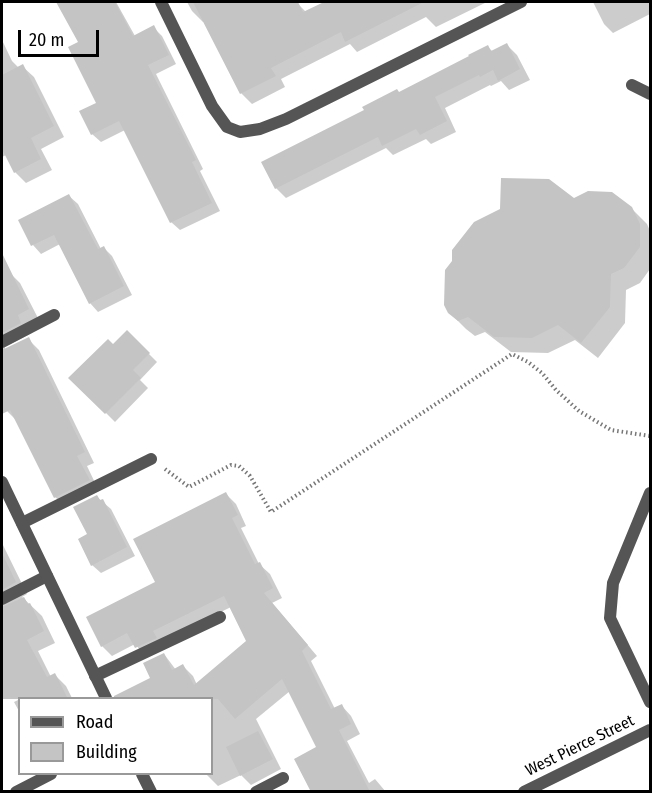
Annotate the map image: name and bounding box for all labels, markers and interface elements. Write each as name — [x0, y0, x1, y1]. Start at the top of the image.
scale bar — [21, 18, 102, 56]
text: 20 m — [29, 29, 64, 51]
legend — [18, 697, 213, 775]
text: Road — [76, 711, 113, 733]
street label: West Pierce Street — [523, 711, 637, 781]
text: Building — [76, 741, 137, 763]

